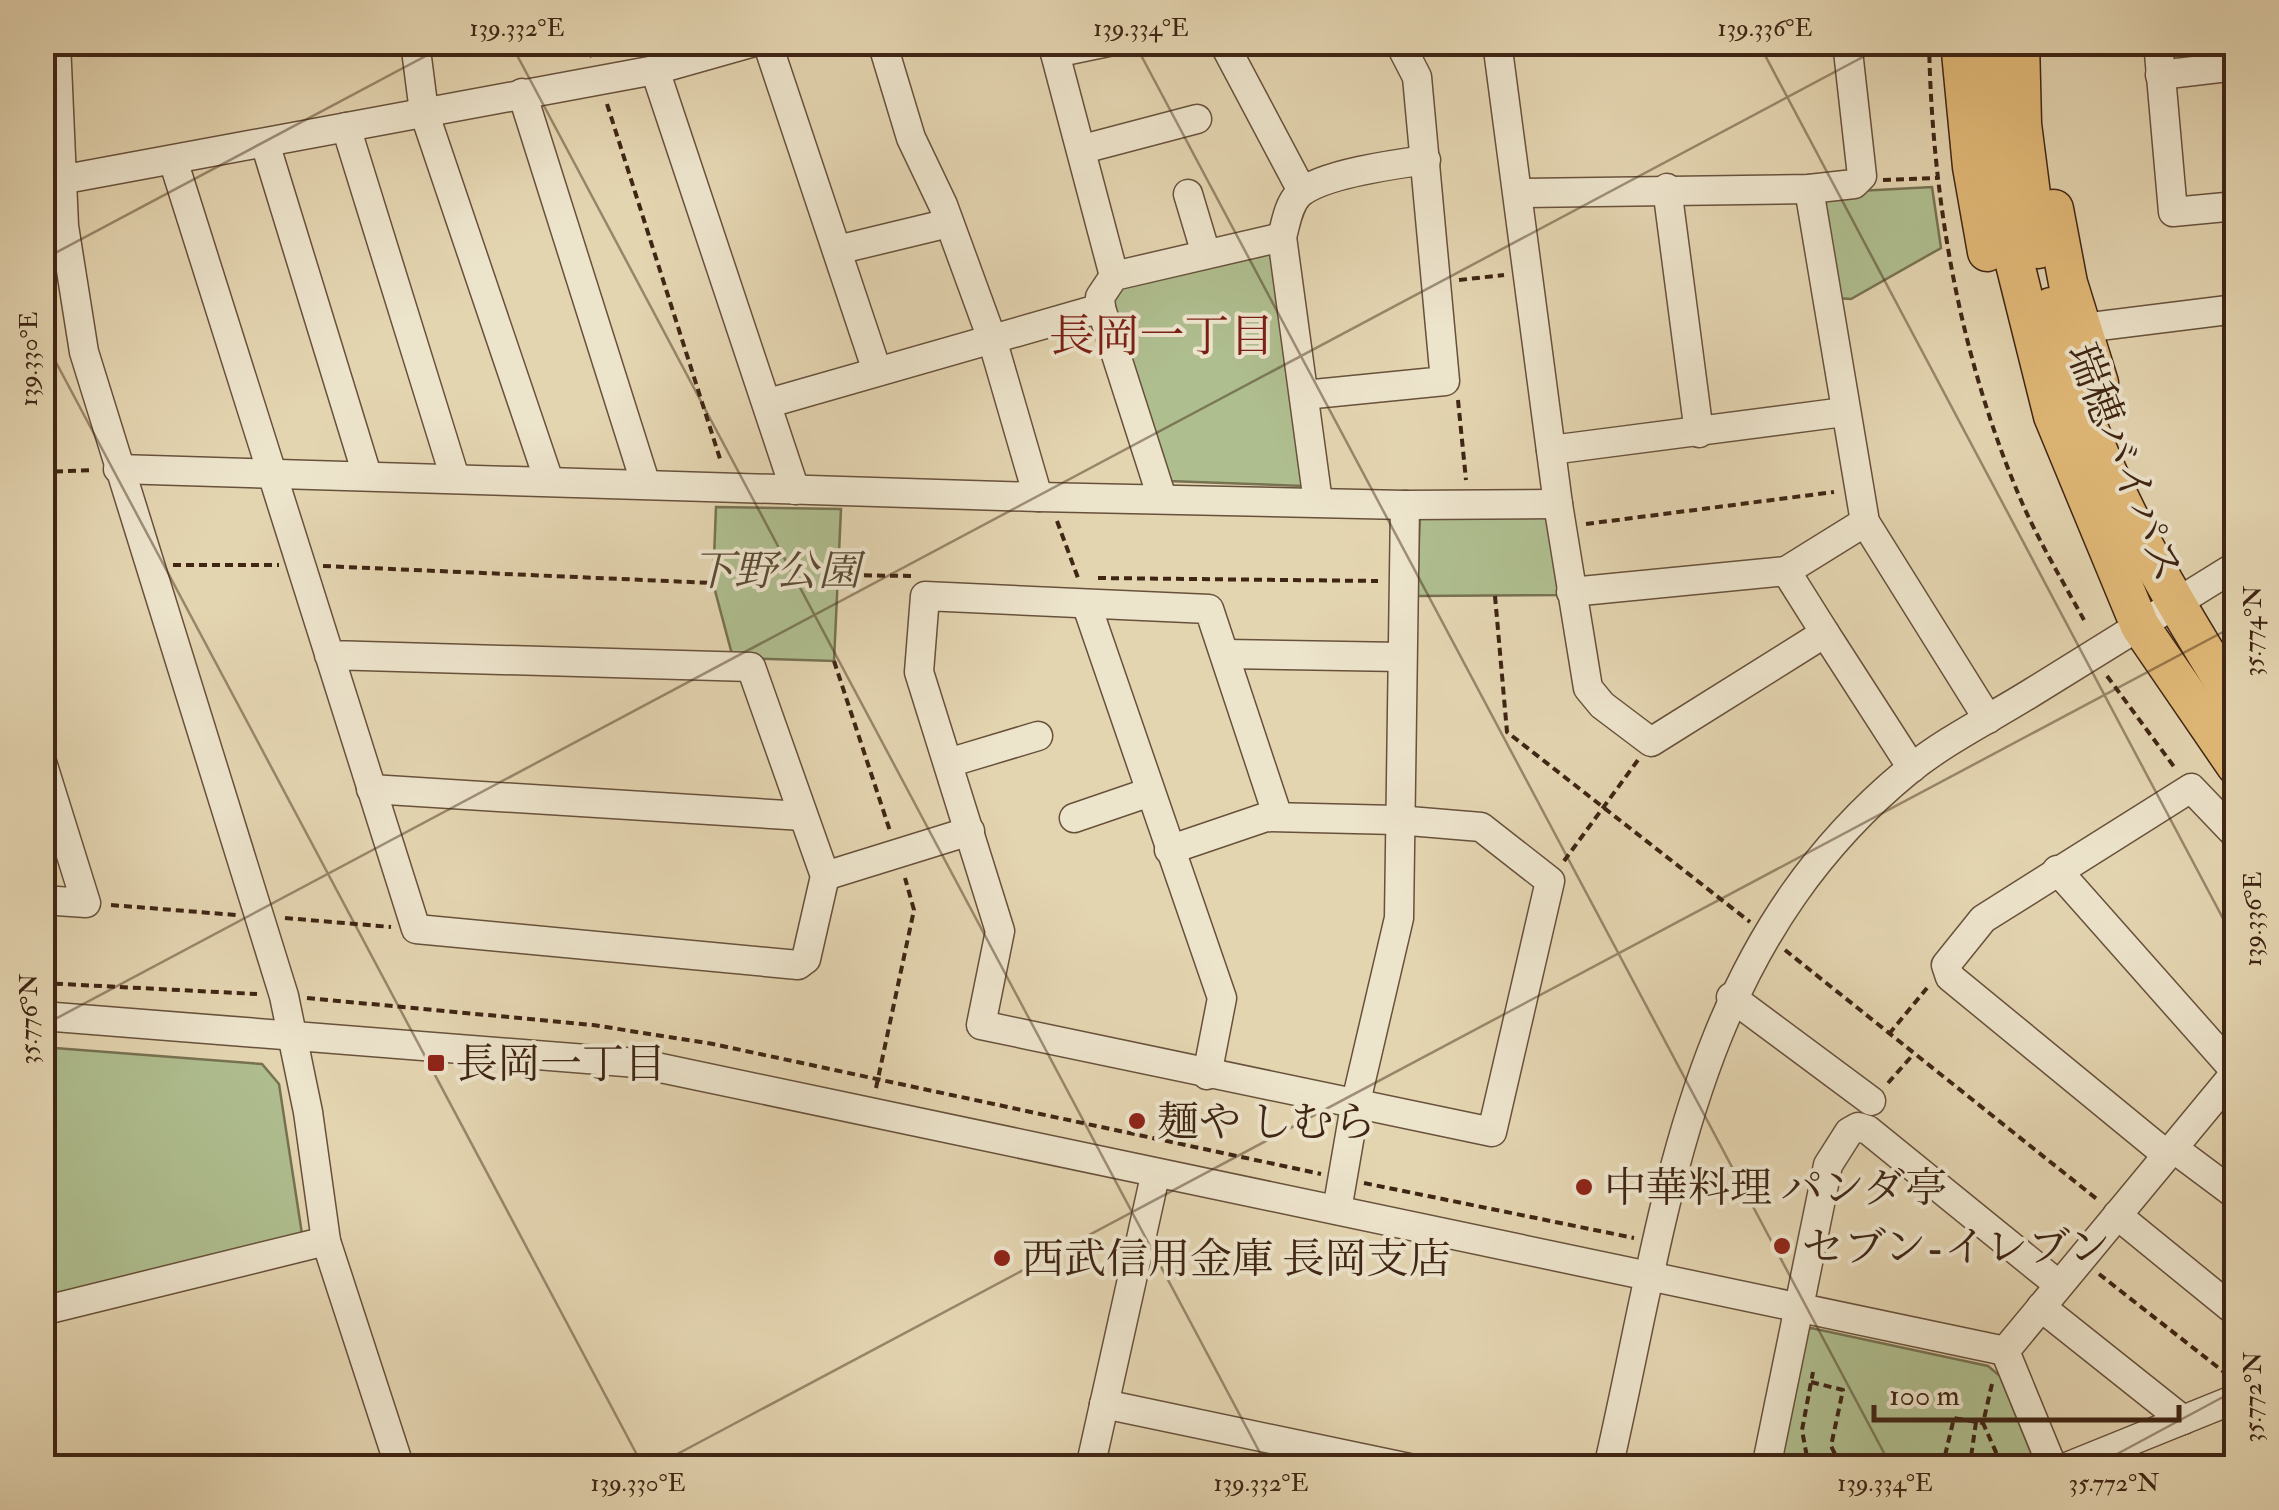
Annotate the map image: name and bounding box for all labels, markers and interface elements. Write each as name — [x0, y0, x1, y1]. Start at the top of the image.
text: 139.332°E — [470, 13, 564, 44]
text: 139.334°E — [1093, 13, 1189, 44]
text: 139.336°E — [1718, 13, 1812, 44]
district label: 長岡一丁目 — [1049, 309, 1275, 365]
text: 139.330°E — [14, 311, 45, 407]
street label: 瑞穂バイパス — [2055, 336, 2193, 589]
park label: 下野公園 — [692, 546, 866, 598]
text: 35.774°N — [2238, 585, 2269, 677]
text: 139.336°E — [2238, 872, 2269, 966]
text: 35.776°N — [14, 973, 45, 1064]
place label: 長岡一丁目 — [456, 1039, 666, 1091]
marker: 長岡一丁目 — [425, 1052, 447, 1074]
place label: 麺や しむら — [1157, 1097, 1376, 1149]
marker: 麺や しむら — [1126, 1110, 1148, 1132]
place label: 中華料理 パンダ亭 — [1604, 1163, 1947, 1215]
marker: 中華料理 パンダ亭 — [1573, 1176, 1595, 1198]
place label: セブン-イレブン — [1802, 1222, 2110, 1274]
place label: 西武信用金庫 長岡支店 — [1022, 1234, 1451, 1286]
marker: セブン-イレブン — [1771, 1235, 1793, 1257]
marker: 西武信用金庫 長岡支店 — [991, 1247, 1013, 1269]
text: 35.772°N — [2238, 1351, 2269, 1442]
scale bar — [1874, 1360, 2179, 1422]
text: 100 m — [1889, 1377, 1960, 1414]
text: 139.330°E — [590, 1468, 686, 1499]
text: 139.332°E — [1214, 1468, 1308, 1499]
text: 139.334°E — [1837, 1468, 1933, 1499]
text: 35.772°N — [2069, 1468, 2160, 1499]

